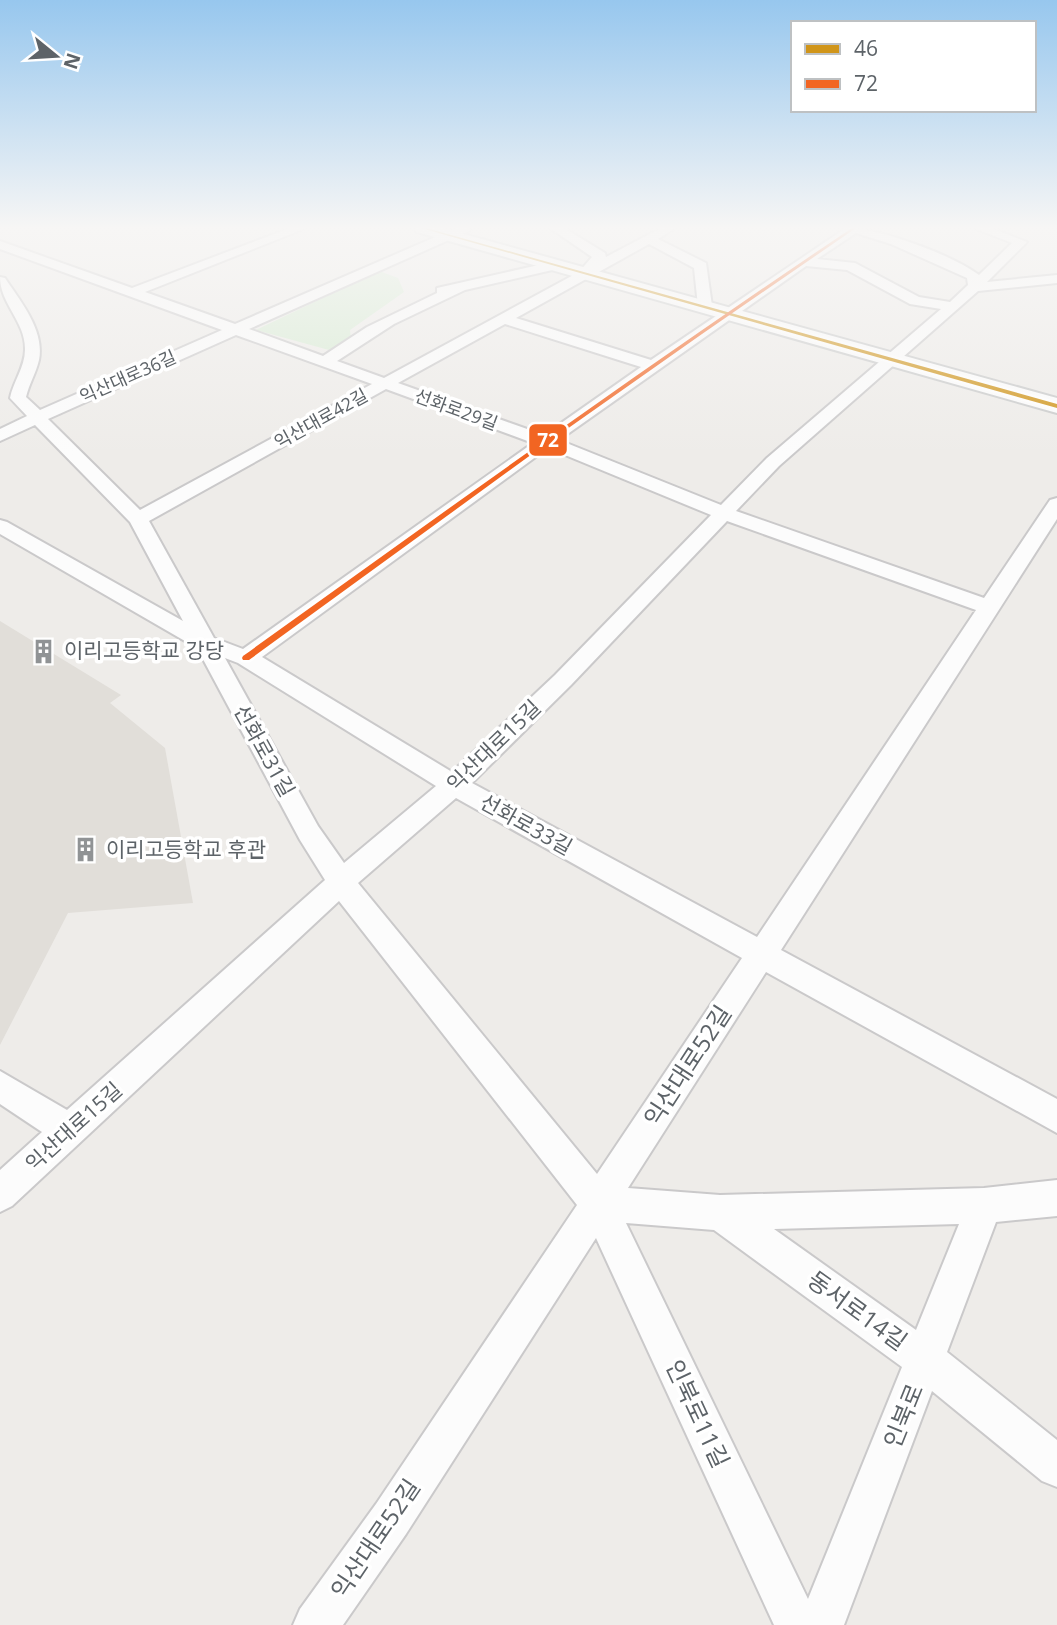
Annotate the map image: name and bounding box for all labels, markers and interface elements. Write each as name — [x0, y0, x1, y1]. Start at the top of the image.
north arrow — [21, 21, 91, 91]
legend — [791, 21, 1036, 112]
text: 46 — [854, 34, 878, 62]
text: N — [57, 50, 87, 73]
text: 72 — [854, 69, 878, 97]
street label: 익산대로36길 — [75, 344, 180, 408]
street label: 익산대로42길 — [269, 383, 372, 454]
street label: 선화로29길 — [411, 383, 501, 435]
line badge: 72 — [528, 423, 568, 457]
text: 72 — [537, 427, 559, 453]
place label: 이리고등학교 강당 — [64, 636, 224, 664]
building icon: 이리고등학교 강당 — [30, 637, 58, 665]
street label: 익산대로15길 — [440, 693, 546, 797]
street label: 선화로31길 — [228, 699, 302, 802]
street label: 선화로33길 — [475, 787, 578, 861]
place label: 이리고등학교 후관 — [106, 835, 266, 863]
building icon: 이리고등학교 후관 — [72, 836, 100, 864]
street label: 익산대로52길 — [635, 998, 738, 1132]
street label: 익산대로15길 — [19, 1075, 128, 1177]
street label: 동서로14길 — [801, 1262, 914, 1357]
street label: 인북로11길 — [659, 1354, 738, 1473]
street label: 인북로 — [875, 1379, 930, 1452]
street label: 익산대로52길 — [323, 1472, 427, 1605]

